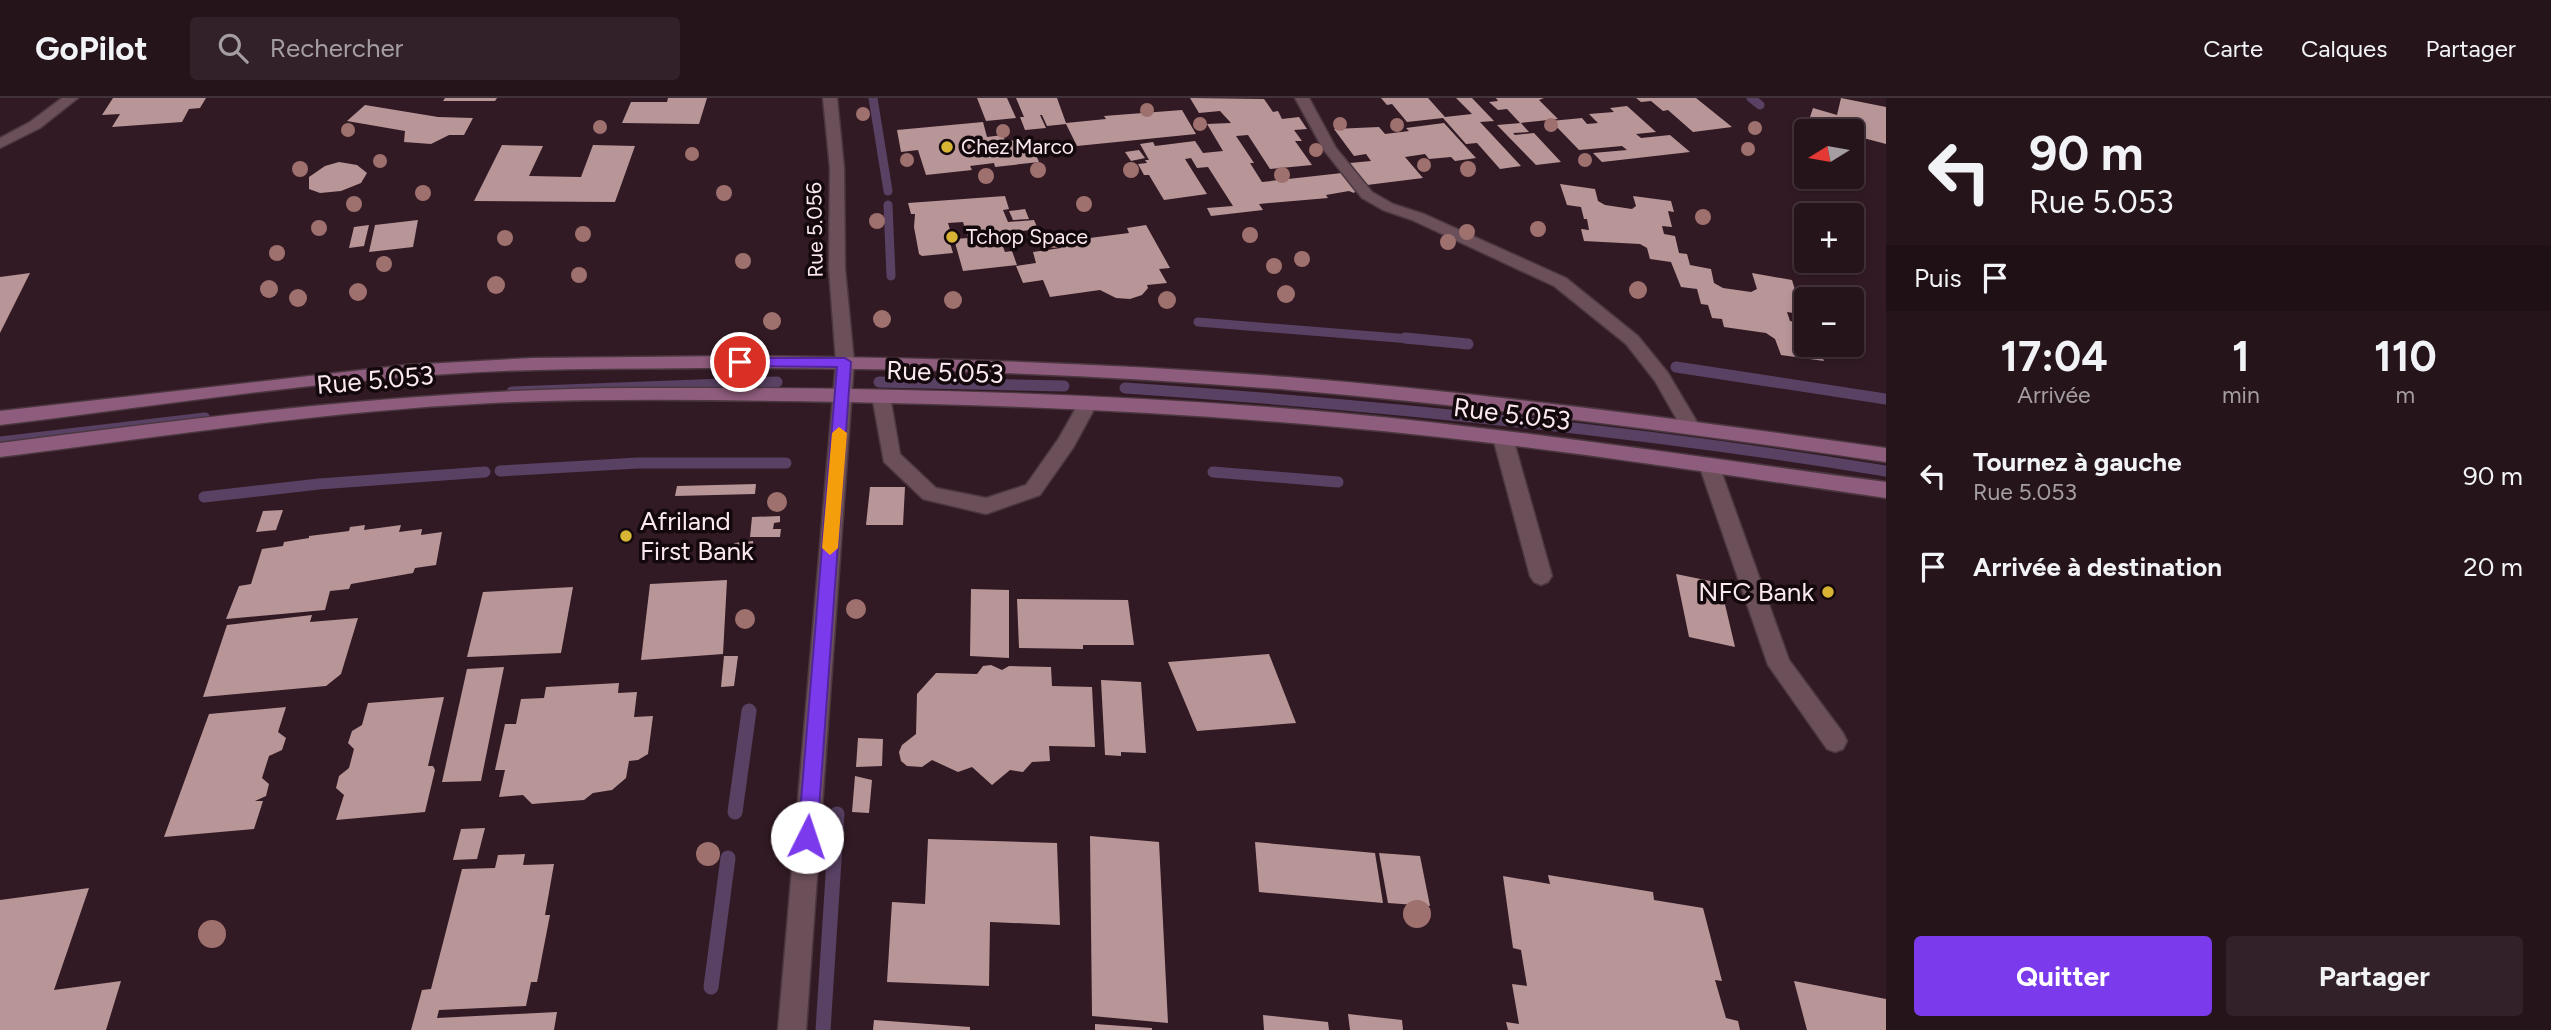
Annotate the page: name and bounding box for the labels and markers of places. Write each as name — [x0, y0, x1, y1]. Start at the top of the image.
place label: Chez Marco — [961, 134, 1074, 159]
marker: Chez Marco — [939, 139, 955, 155]
place label: Tchop Space — [966, 224, 1088, 249]
marker: Tchop Space — [944, 229, 960, 245]
pin — [710, 332, 770, 392]
place label: Afriland First Bank — [640, 505, 754, 567]
marker: Afriland First Bank — [618, 528, 634, 544]
place label: NFC Bank — [1698, 576, 1814, 608]
marker: NFC Bank — [1820, 584, 1836, 600]

